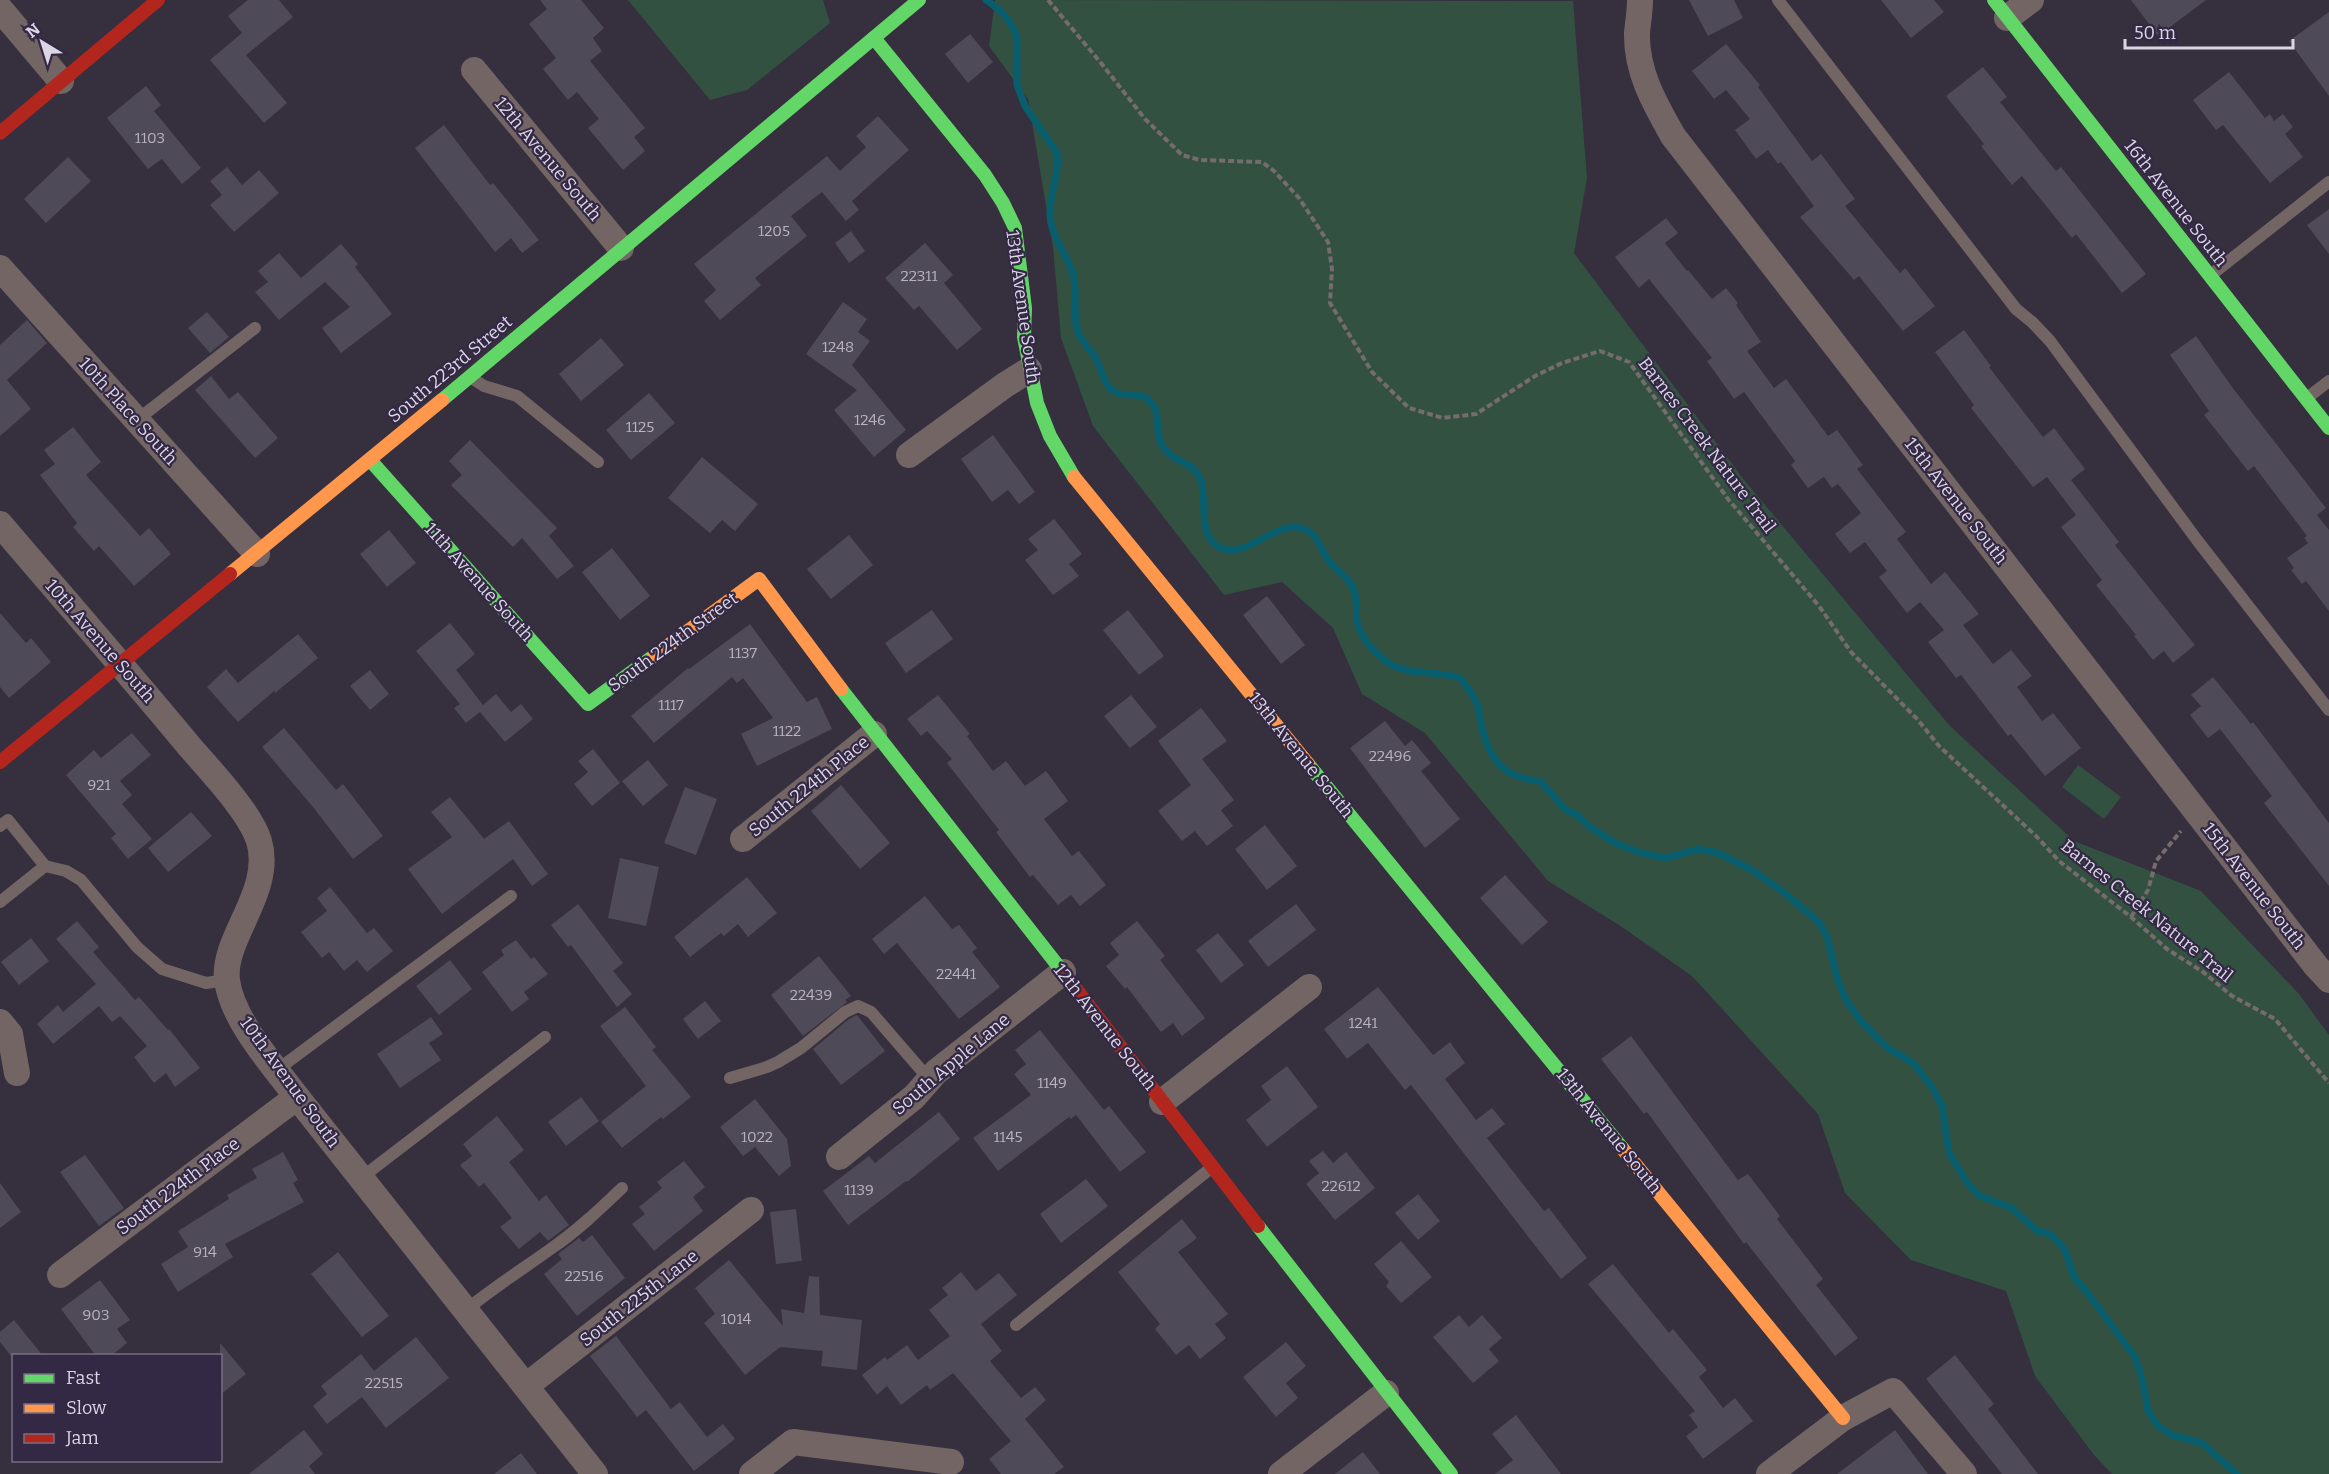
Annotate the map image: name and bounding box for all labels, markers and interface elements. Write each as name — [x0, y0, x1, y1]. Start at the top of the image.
north arrow — [12, 12, 72, 72]
scale bar — [2125, 12, 2293, 50]
text: N — [22, 19, 44, 42]
text: 50 m — [2134, 22, 2176, 44]
street label: 12th Avenue South — [490, 93, 606, 225]
house number: 1103 — [135, 129, 165, 147]
street label: 16th Avenue South — [2119, 135, 2233, 271]
house number: 1205 — [758, 222, 790, 240]
street label: 13th Avenue South — [1001, 229, 1045, 385]
house number: 22311 — [900, 267, 938, 285]
street label: South 223rd Street — [383, 310, 517, 427]
house number: 1248 — [822, 338, 854, 356]
street label: 10th Place South — [74, 353, 182, 469]
street label: Barnes Creek Nature Trail — [1634, 353, 1780, 537]
house number: 1246 — [854, 411, 886, 429]
house number: 1125 — [626, 418, 654, 436]
street label: 15th Avenue South — [1900, 433, 2012, 569]
street label: 11th Avenue South — [420, 518, 538, 646]
street label: 10th Avenue South — [40, 575, 160, 707]
street label: South 224th Street — [604, 587, 743, 697]
house number: 1137 — [729, 644, 758, 662]
street label: 13th Avenue South — [1244, 688, 1358, 822]
house number: 1117 — [658, 696, 684, 714]
house number: 1122 — [773, 722, 801, 740]
street label: South 224th Place — [744, 731, 874, 841]
house number: 22496 — [1369, 747, 1412, 765]
house number: 921 — [87, 776, 111, 794]
street label: 15th Avenue South — [2198, 818, 2310, 954]
street label: Barnes Creek Nature Trail — [2057, 835, 2237, 987]
street label: 12th Avenue South — [1049, 959, 1161, 1095]
house number: 22441 — [936, 965, 976, 983]
house number: 22439 — [790, 986, 832, 1004]
street label: South Apple Lane — [888, 1008, 1014, 1120]
street label: 10th Avenue South — [235, 1012, 345, 1152]
house number: 1241 — [1348, 1014, 1378, 1032]
street label: 13th Avenue South — [1552, 1064, 1666, 1198]
house number: 1149 — [1037, 1074, 1067, 1092]
house number: 1022 — [741, 1128, 773, 1146]
house number: 1145 — [994, 1128, 1022, 1146]
street label: South 224th Place — [112, 1133, 244, 1239]
house number: 22612 — [1321, 1177, 1361, 1195]
house number: 1139 — [844, 1181, 874, 1199]
house number: 914 — [193, 1243, 217, 1261]
street label: South 225th Lane — [575, 1245, 703, 1351]
house number: 22516 — [564, 1267, 604, 1285]
house number: 903 — [83, 1306, 109, 1324]
house number: 1014 — [721, 1310, 751, 1328]
legend — [12, 1354, 222, 1462]
text: Fast — [66, 1367, 101, 1389]
house number: 22515 — [365, 1374, 403, 1392]
text: Slow — [66, 1397, 107, 1419]
text: Jam — [65, 1427, 99, 1449]

